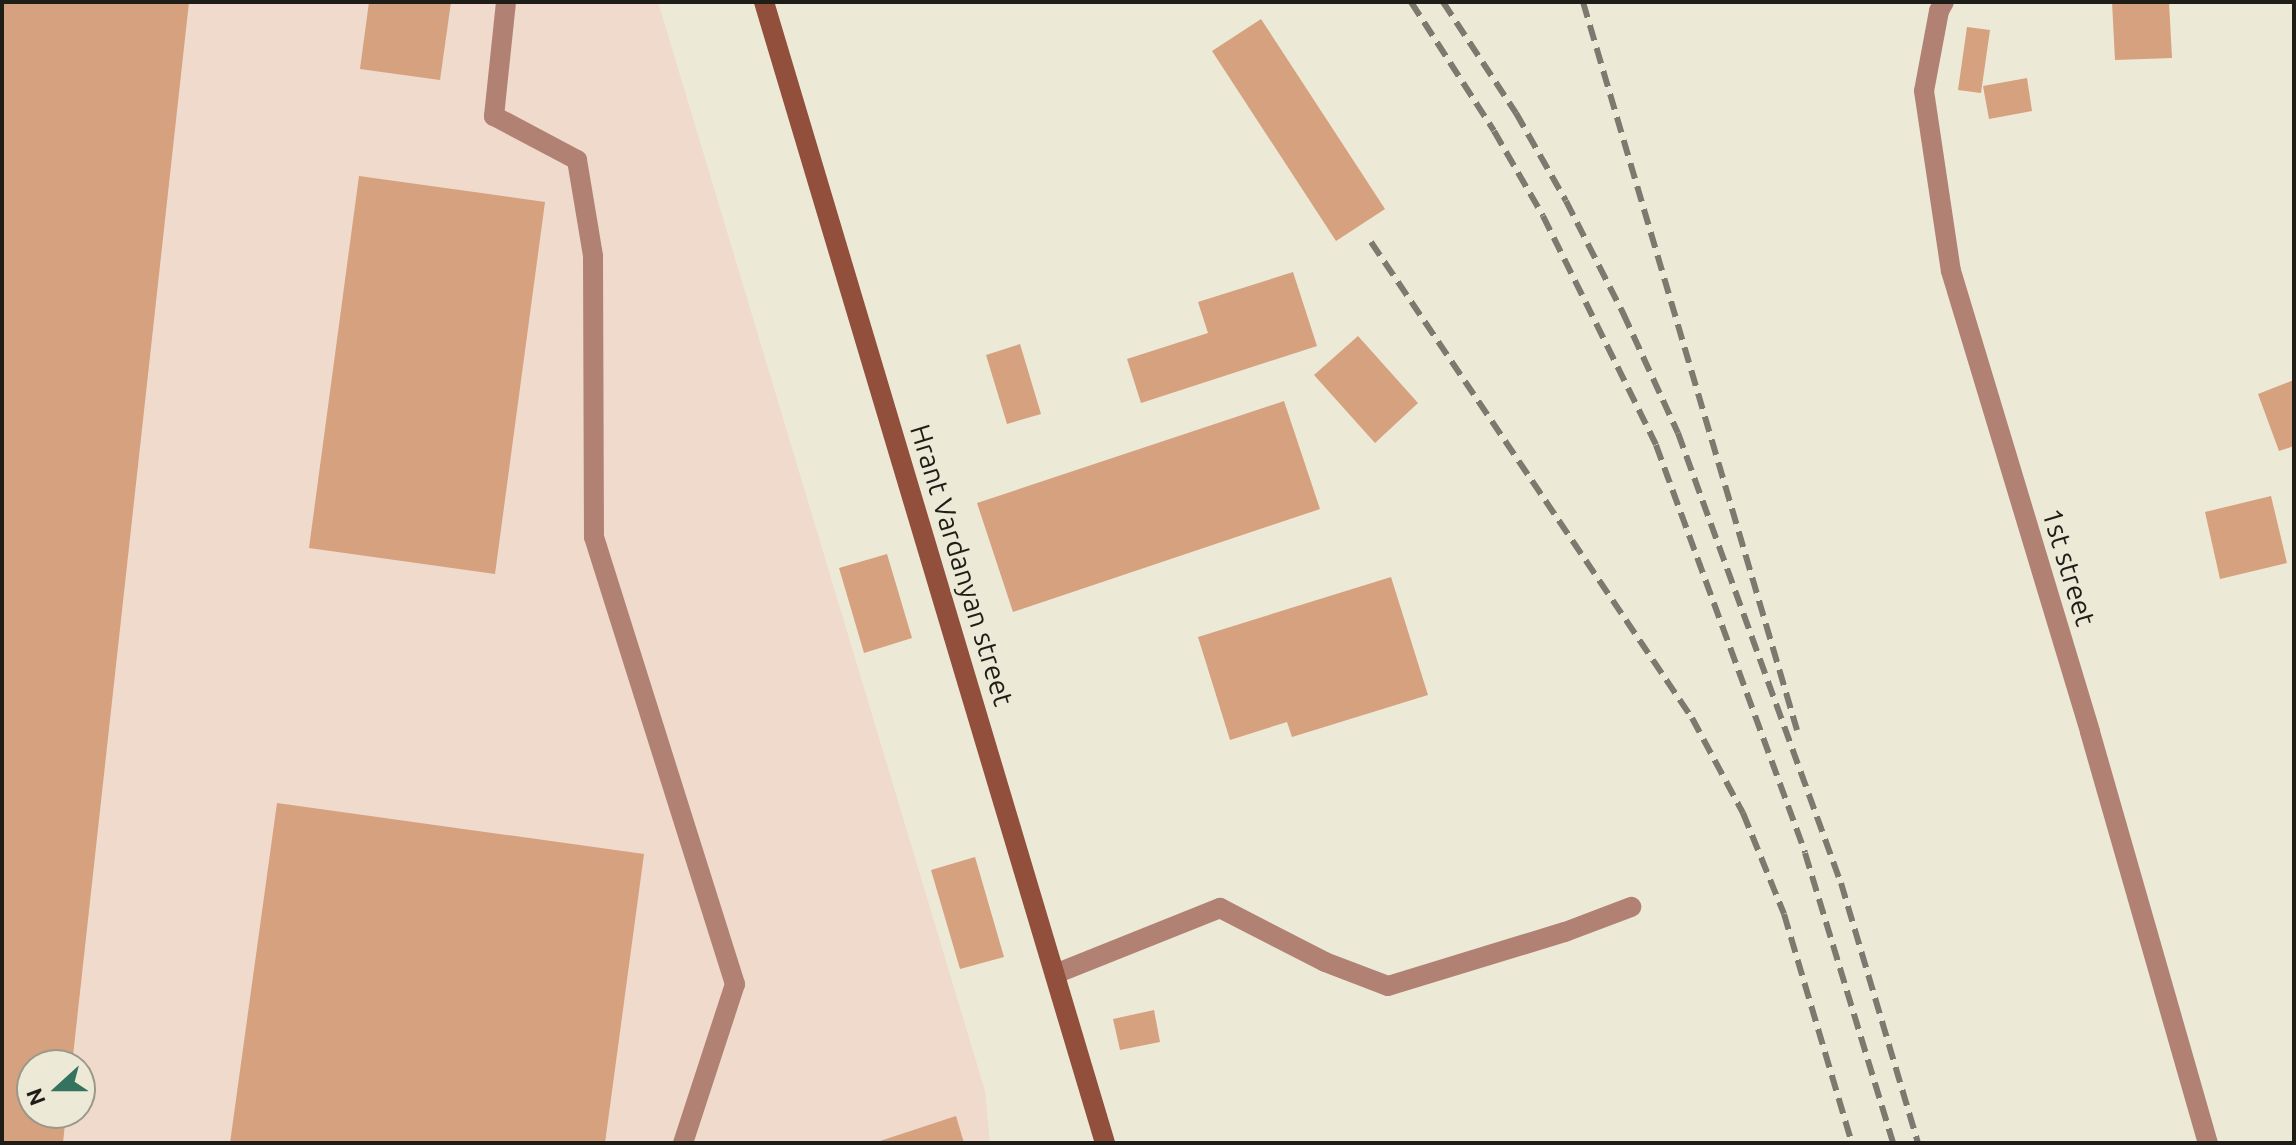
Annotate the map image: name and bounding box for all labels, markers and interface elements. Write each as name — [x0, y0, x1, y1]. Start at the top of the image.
street label: Hrant Vardanyan street — [903, 420, 1021, 710]
street label: 1st street — [2035, 504, 2103, 630]
north arrow — [16, 1049, 96, 1129]
text: N — [20, 1085, 50, 1109]

